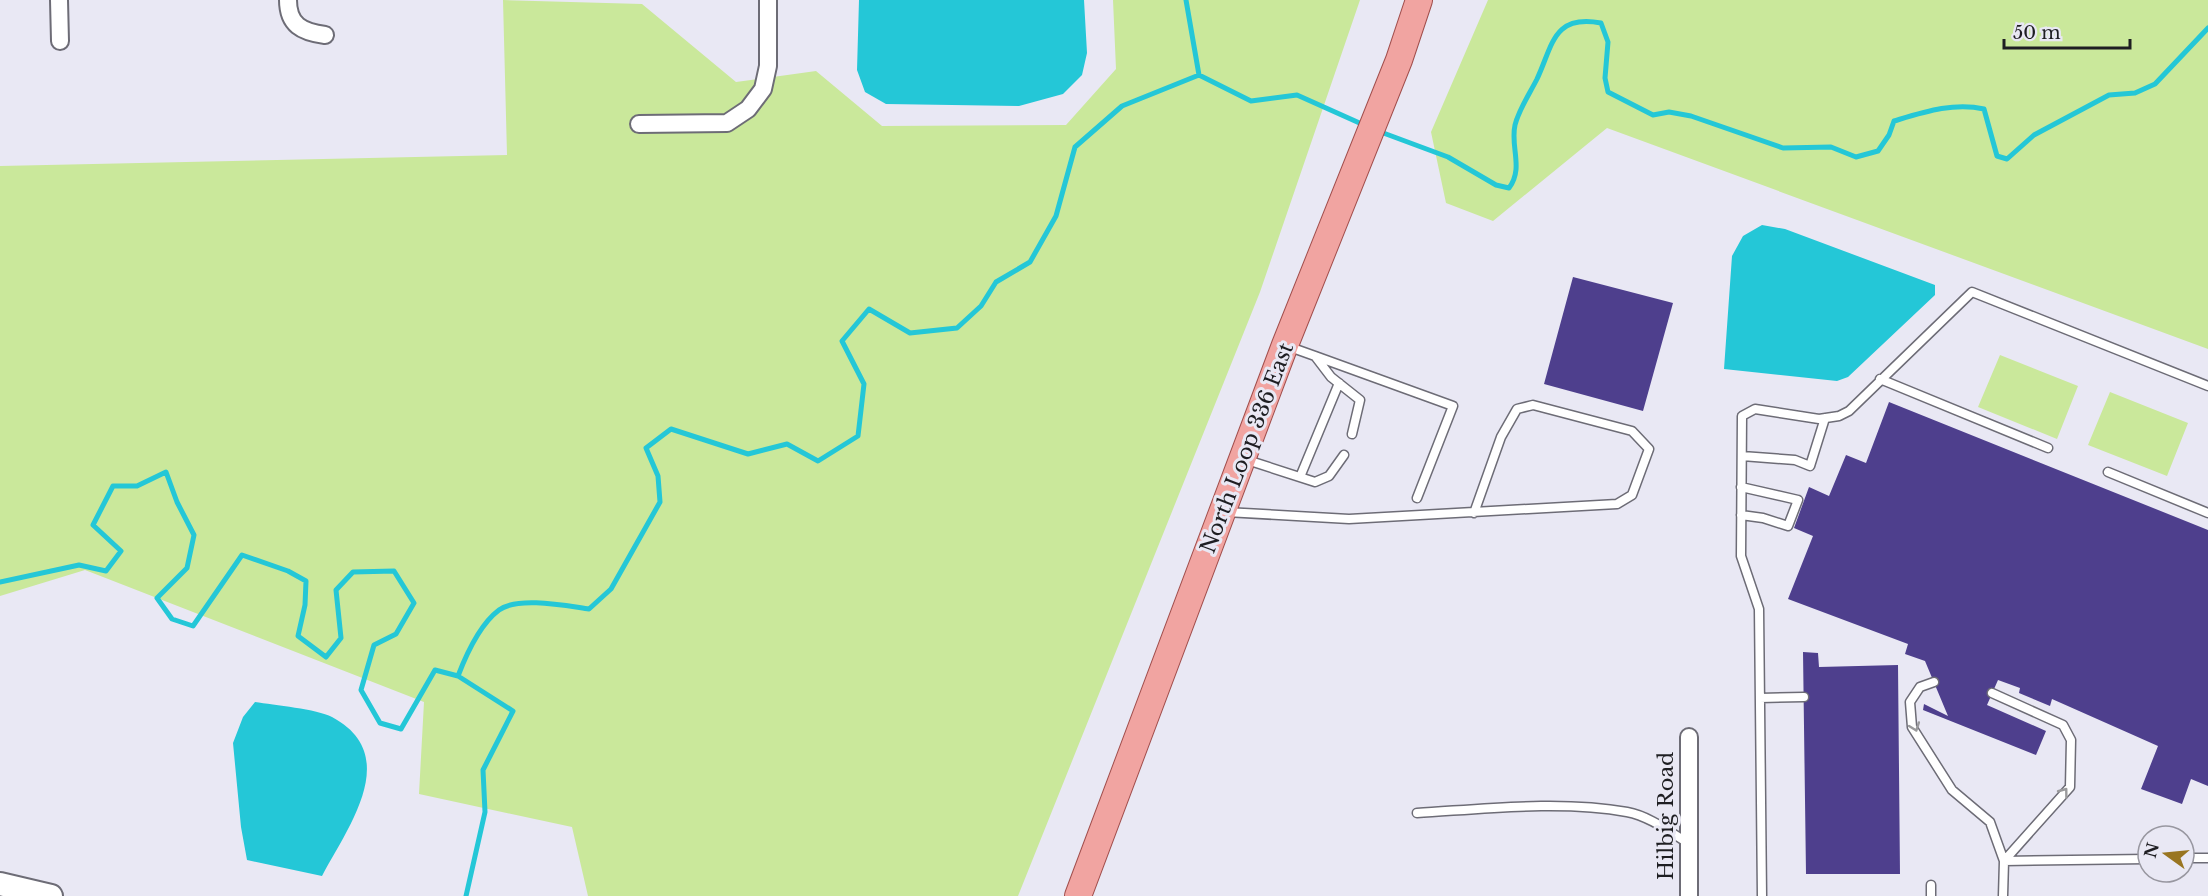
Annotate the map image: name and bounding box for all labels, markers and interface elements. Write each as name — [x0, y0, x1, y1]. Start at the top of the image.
scale bar — [2004, 12, 2130, 50]
text: 50 m — [2013, 22, 2061, 44]
street label: North Loop 336 East — [1195, 339, 1299, 557]
one-way arrow — [1908, 722, 1921, 732]
street label: Hilbig Road — [1653, 752, 1679, 880]
one-way arrow — [2056, 788, 2067, 799]
north arrow — [2136, 824, 2196, 884]
text: N — [2140, 840, 2163, 860]

